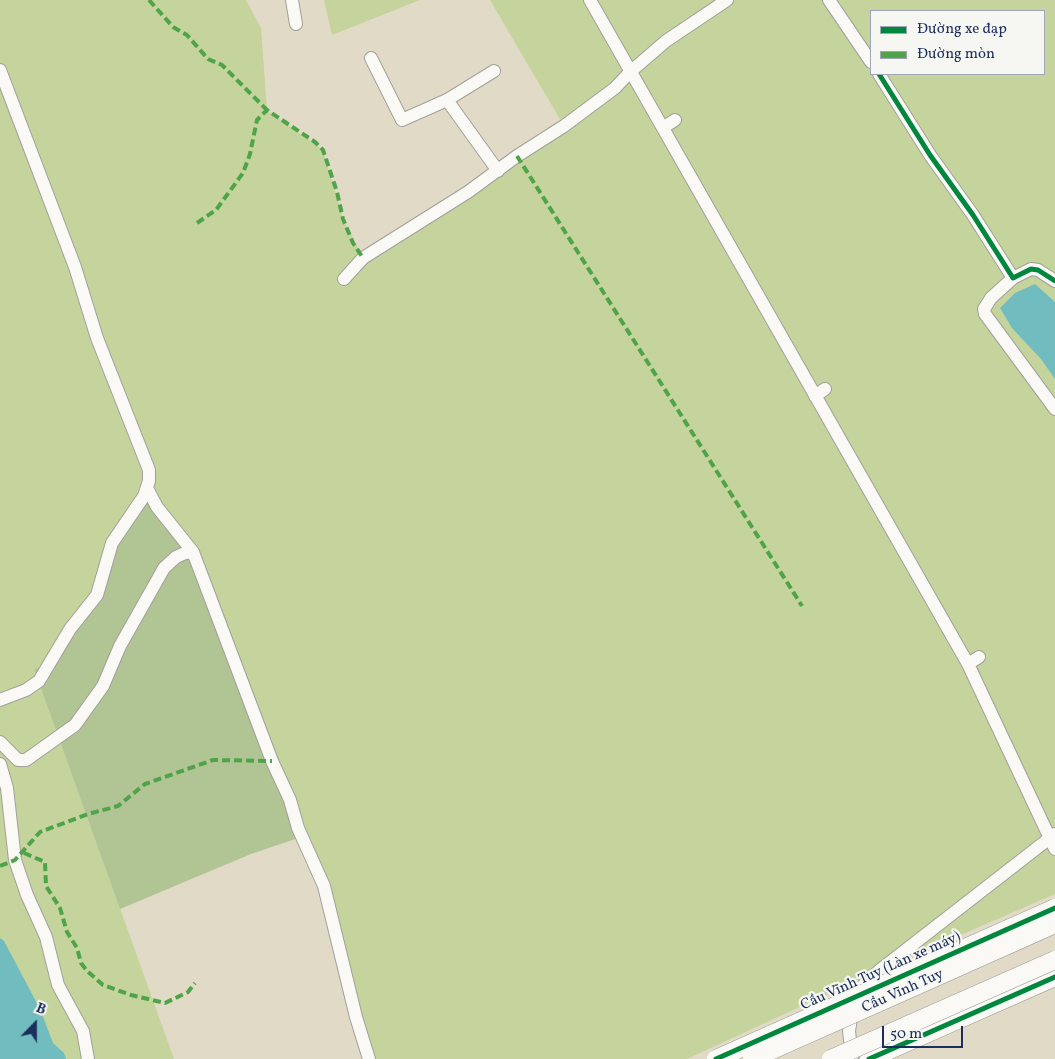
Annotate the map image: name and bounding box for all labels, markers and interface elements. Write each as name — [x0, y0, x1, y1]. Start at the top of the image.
legend — [870, 10, 1045, 75]
text: Đường xe đạp — [917, 19, 1007, 40]
text: Đường mòn — [917, 44, 995, 65]
street label: Cầu Vĩnh Tuy (Làn xe máy) — [798, 929, 964, 1015]
street label: Cầu Vĩnh Tuy — [859, 966, 947, 1018]
north arrow — [10, 999, 60, 1049]
text: B — [33, 999, 49, 1020]
scale bar — [885, 1016, 966, 1048]
text: 50 m — [890, 1024, 922, 1045]

